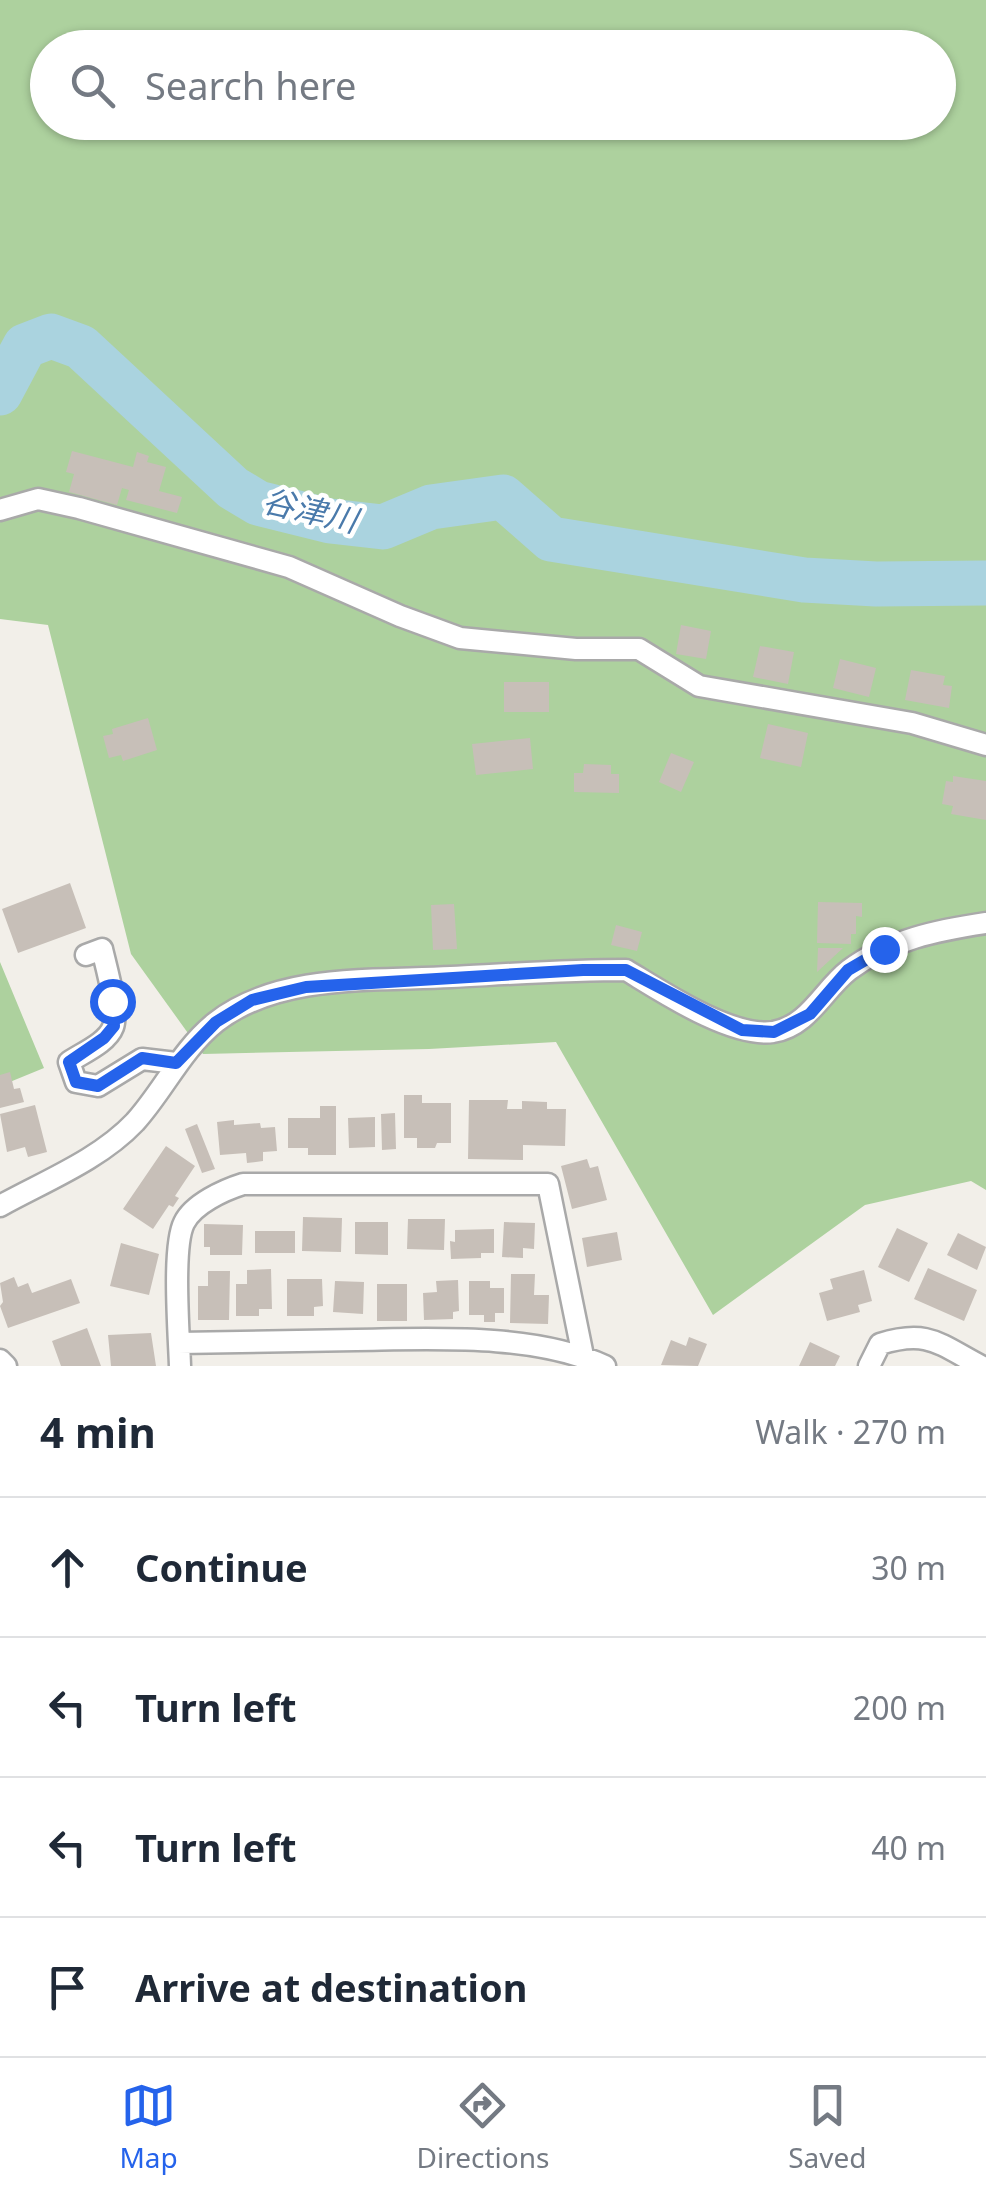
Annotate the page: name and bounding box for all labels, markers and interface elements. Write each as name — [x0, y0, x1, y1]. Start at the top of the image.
search box — [30, 30, 956, 140]
icon: search — [65, 58, 120, 113]
text: Search here — [145, 59, 356, 111]
water label: 谷津川 — [259, 478, 365, 542]
route end — [862, 927, 908, 973]
route start — [90, 979, 136, 1025]
text: 4 min — [40, 1403, 156, 1460]
text: Walk · 270 m — [755, 1410, 946, 1453]
icon: ahead — [40, 1540, 95, 1595]
text: Continue — [135, 1541, 308, 1593]
text: 30 m — [871, 1546, 946, 1589]
icon: left — [40, 1680, 95, 1735]
text: Turn left — [135, 1681, 297, 1733]
text: 200 m — [853, 1686, 946, 1729]
icon: left — [40, 1820, 95, 1875]
text: Turn left — [135, 1821, 297, 1873]
text: 40 m — [871, 1826, 946, 1869]
icon: arrive — [40, 1960, 95, 2015]
text: Arrive at destination — [135, 1961, 527, 2013]
tab: Map — [119, 2078, 178, 2176]
tab: Directions — [417, 2078, 549, 2176]
tab: Saved — [788, 2078, 867, 2176]

